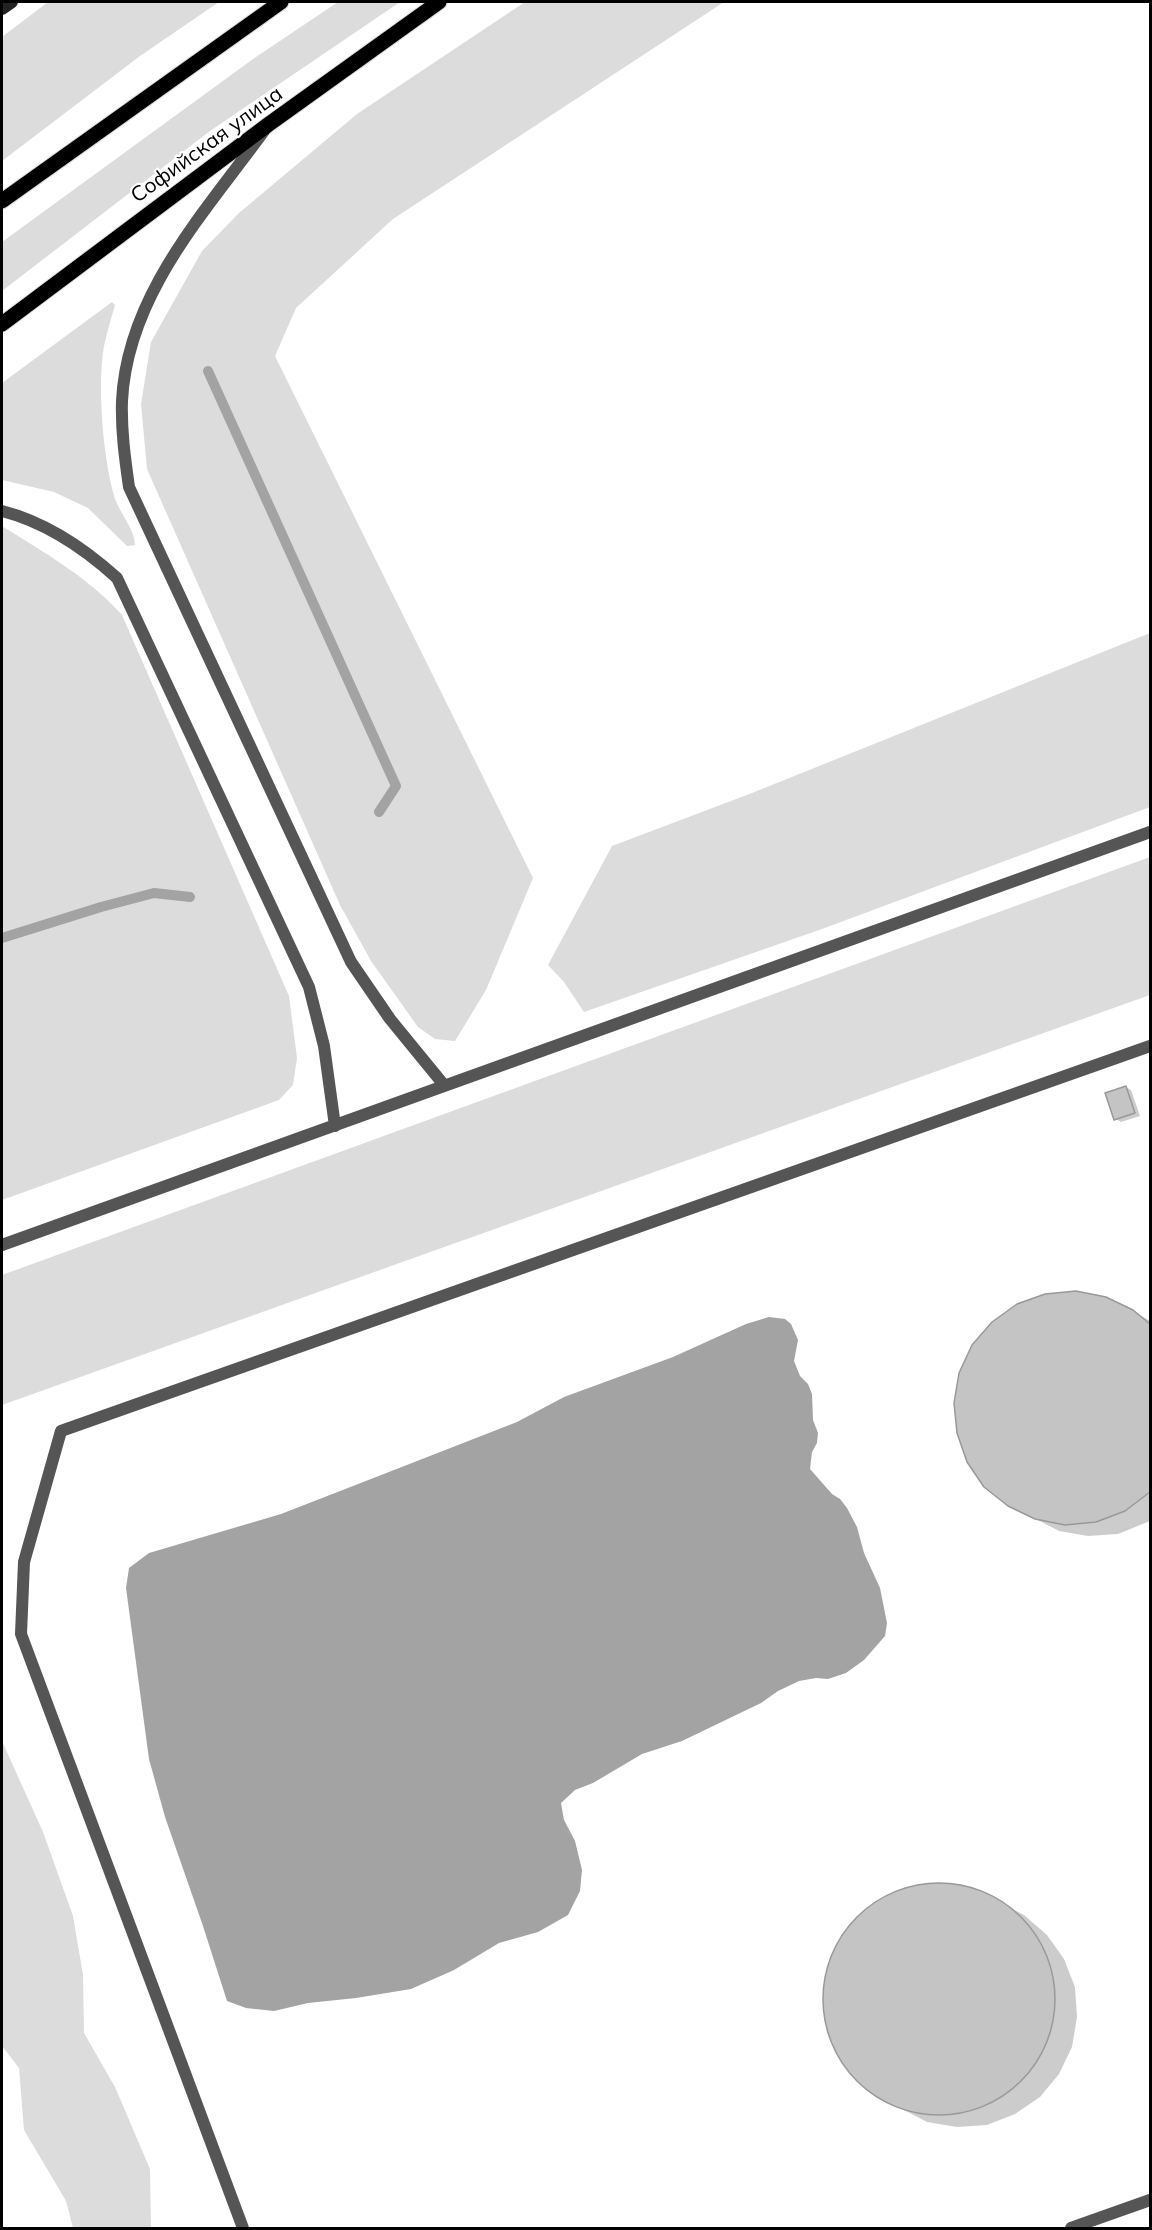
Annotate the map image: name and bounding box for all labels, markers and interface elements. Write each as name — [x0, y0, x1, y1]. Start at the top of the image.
street label: Софийская улица — [126, 81, 288, 209]

